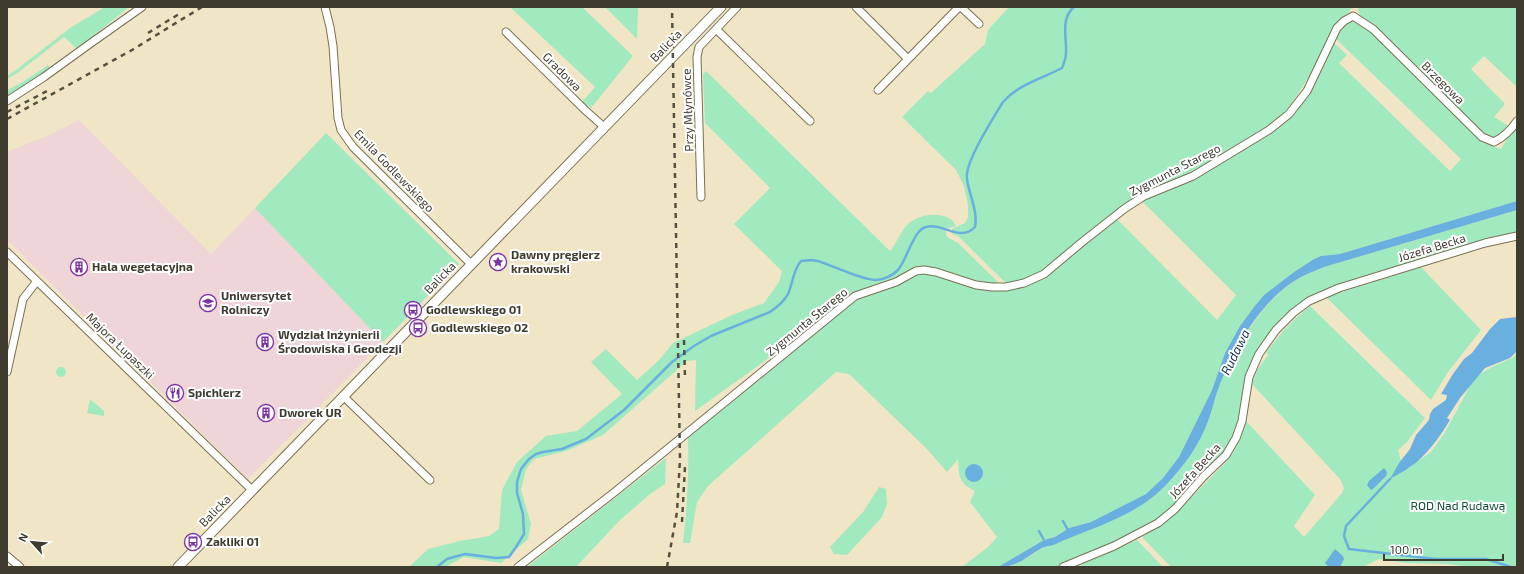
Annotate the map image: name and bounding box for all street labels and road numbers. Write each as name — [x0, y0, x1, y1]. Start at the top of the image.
street label: Balicka — [647, 26, 684, 64]
street label: Gradowa — [540, 49, 585, 94]
street label: Brzegowa — [1419, 58, 1468, 107]
street label: Przy Młynówce — [679, 68, 695, 152]
street label: Emila Godlewskiego — [352, 126, 438, 215]
street label: Zygmunta Starego — [1127, 140, 1223, 198]
street label: Józefa Becka — [1396, 230, 1467, 264]
street label: Balicka — [421, 258, 458, 296]
street label: Zygmunta Starego — [763, 284, 850, 358]
street label: Majora Łupaszki — [83, 309, 158, 382]
street label: Józefa Becka — [1166, 440, 1223, 501]
street label: Balicka — [196, 491, 233, 529]

